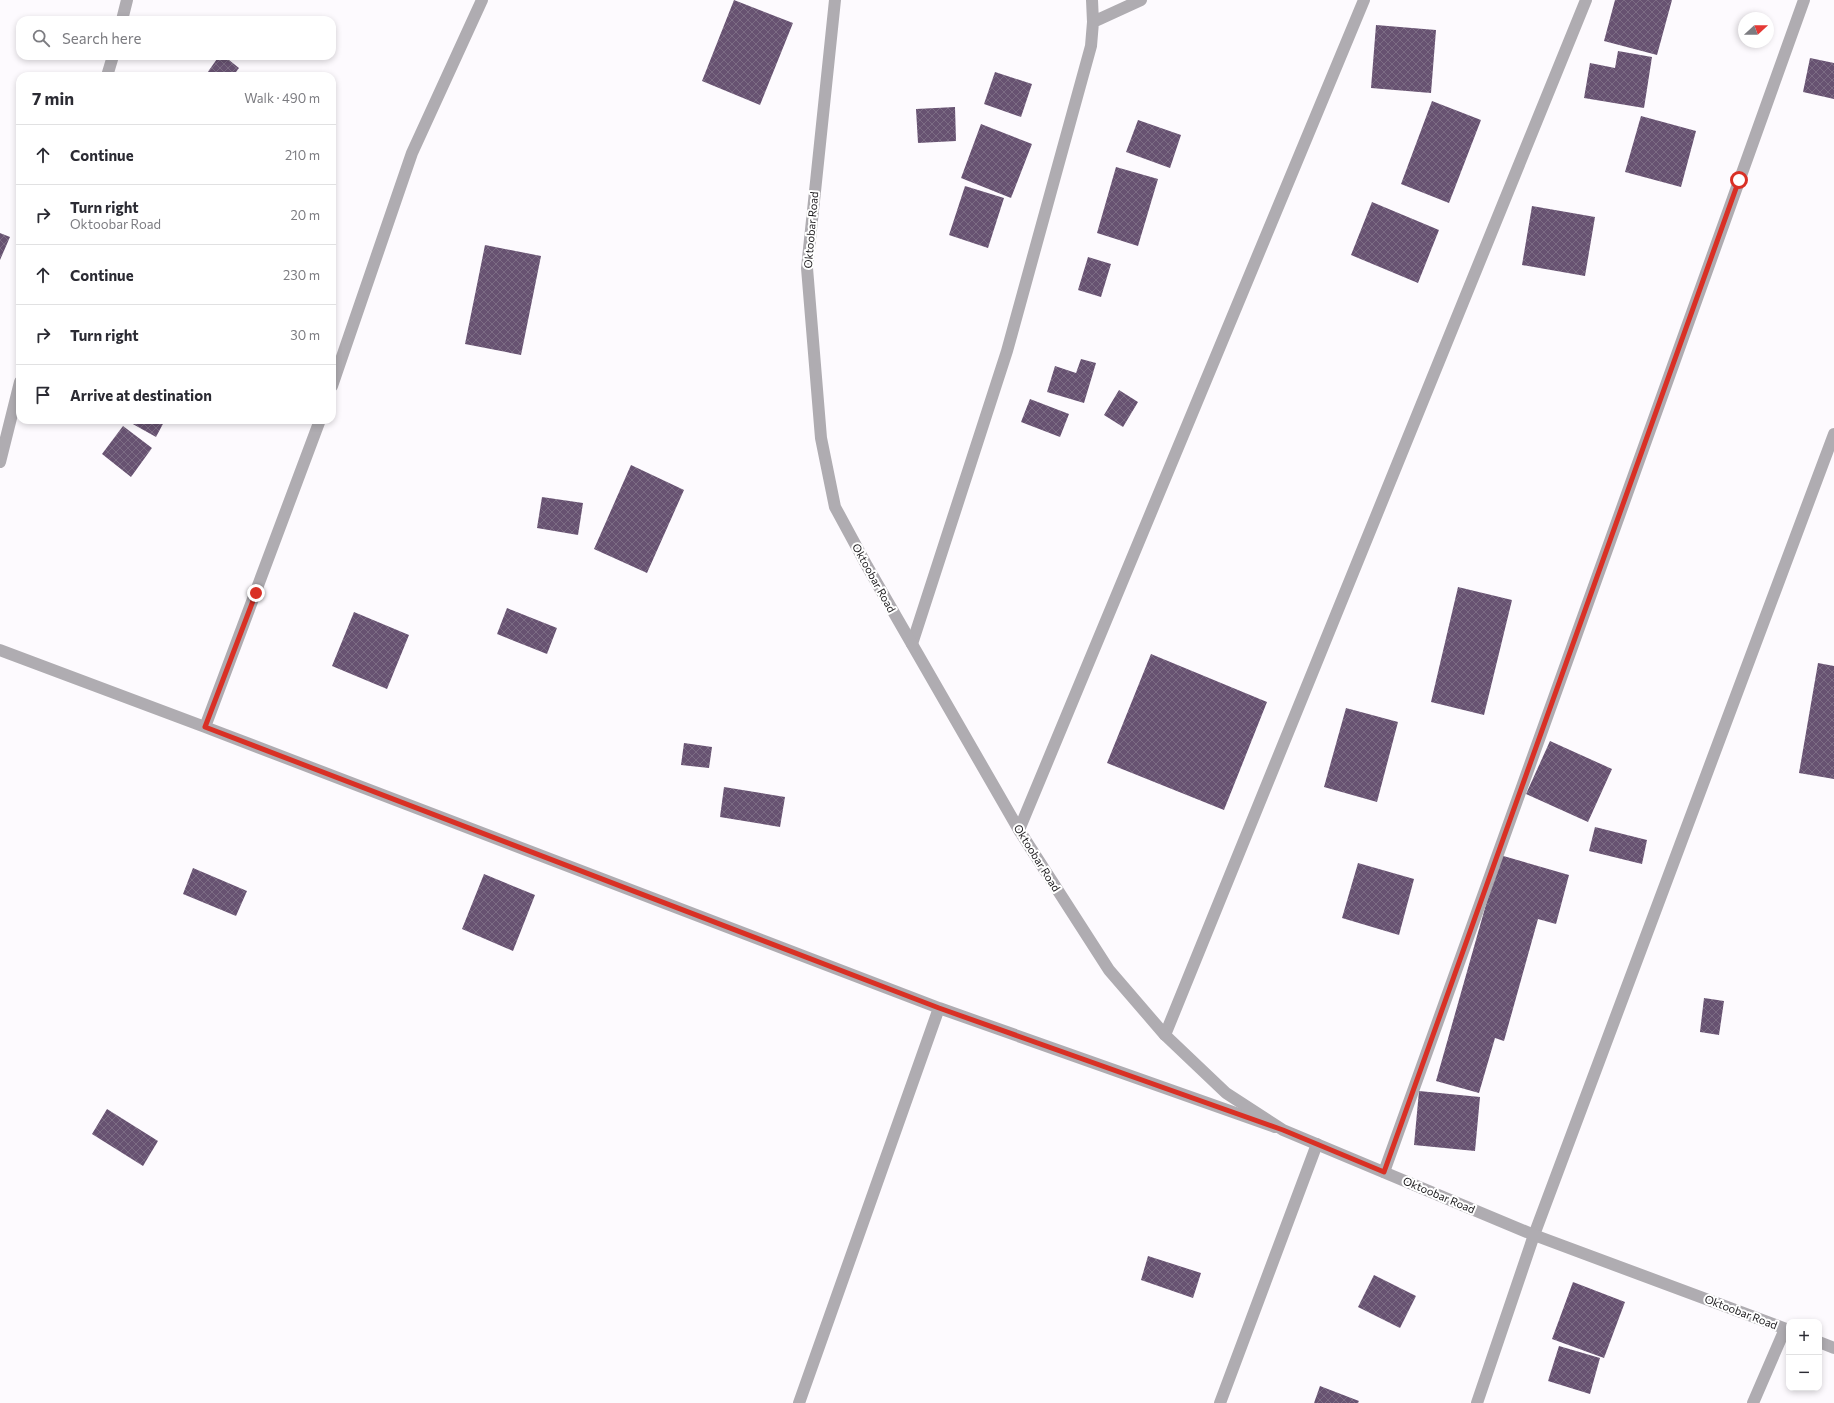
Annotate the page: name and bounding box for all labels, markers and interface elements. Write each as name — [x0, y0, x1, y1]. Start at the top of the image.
north arrow — [1738, 12, 1774, 48]
search box — [16, 16, 336, 60]
icon: search — [30, 27, 52, 49]
text: Search here — [62, 29, 141, 47]
text: 7 min — [32, 88, 74, 109]
text: Walk · 490 m — [244, 90, 320, 106]
icon: ahead — [32, 144, 54, 166]
text: Continue — [70, 146, 134, 164]
text: 210 m — [285, 147, 320, 163]
route start — [1730, 171, 1748, 189]
street label: Oktoobar Road — [801, 191, 820, 269]
text: Turn right — [70, 198, 139, 216]
icon: right — [32, 204, 54, 226]
text: 20 m — [291, 207, 320, 223]
text: Oktoobar Road — [70, 216, 161, 232]
icon: ahead — [32, 264, 54, 286]
text: Continue — [70, 266, 134, 284]
text: 230 m — [283, 267, 320, 283]
icon: right — [32, 324, 54, 346]
text: Turn right — [70, 326, 139, 344]
text: 30 m — [290, 327, 320, 343]
icon: arrive — [32, 384, 54, 406]
text: Arrive at destination — [70, 386, 212, 404]
street label: Oktoobar Road — [850, 541, 899, 615]
route end — [247, 584, 265, 602]
street label: Oktoobar Road — [1012, 822, 1063, 894]
street label: Oktoobar Road — [1401, 1174, 1477, 1216]
street label: Oktoobar Road — [1703, 1292, 1779, 1331]
map controls — [1786, 1319, 1822, 1391]
button: + — [1786, 1319, 1822, 1355]
button: − — [1786, 1355, 1822, 1391]

